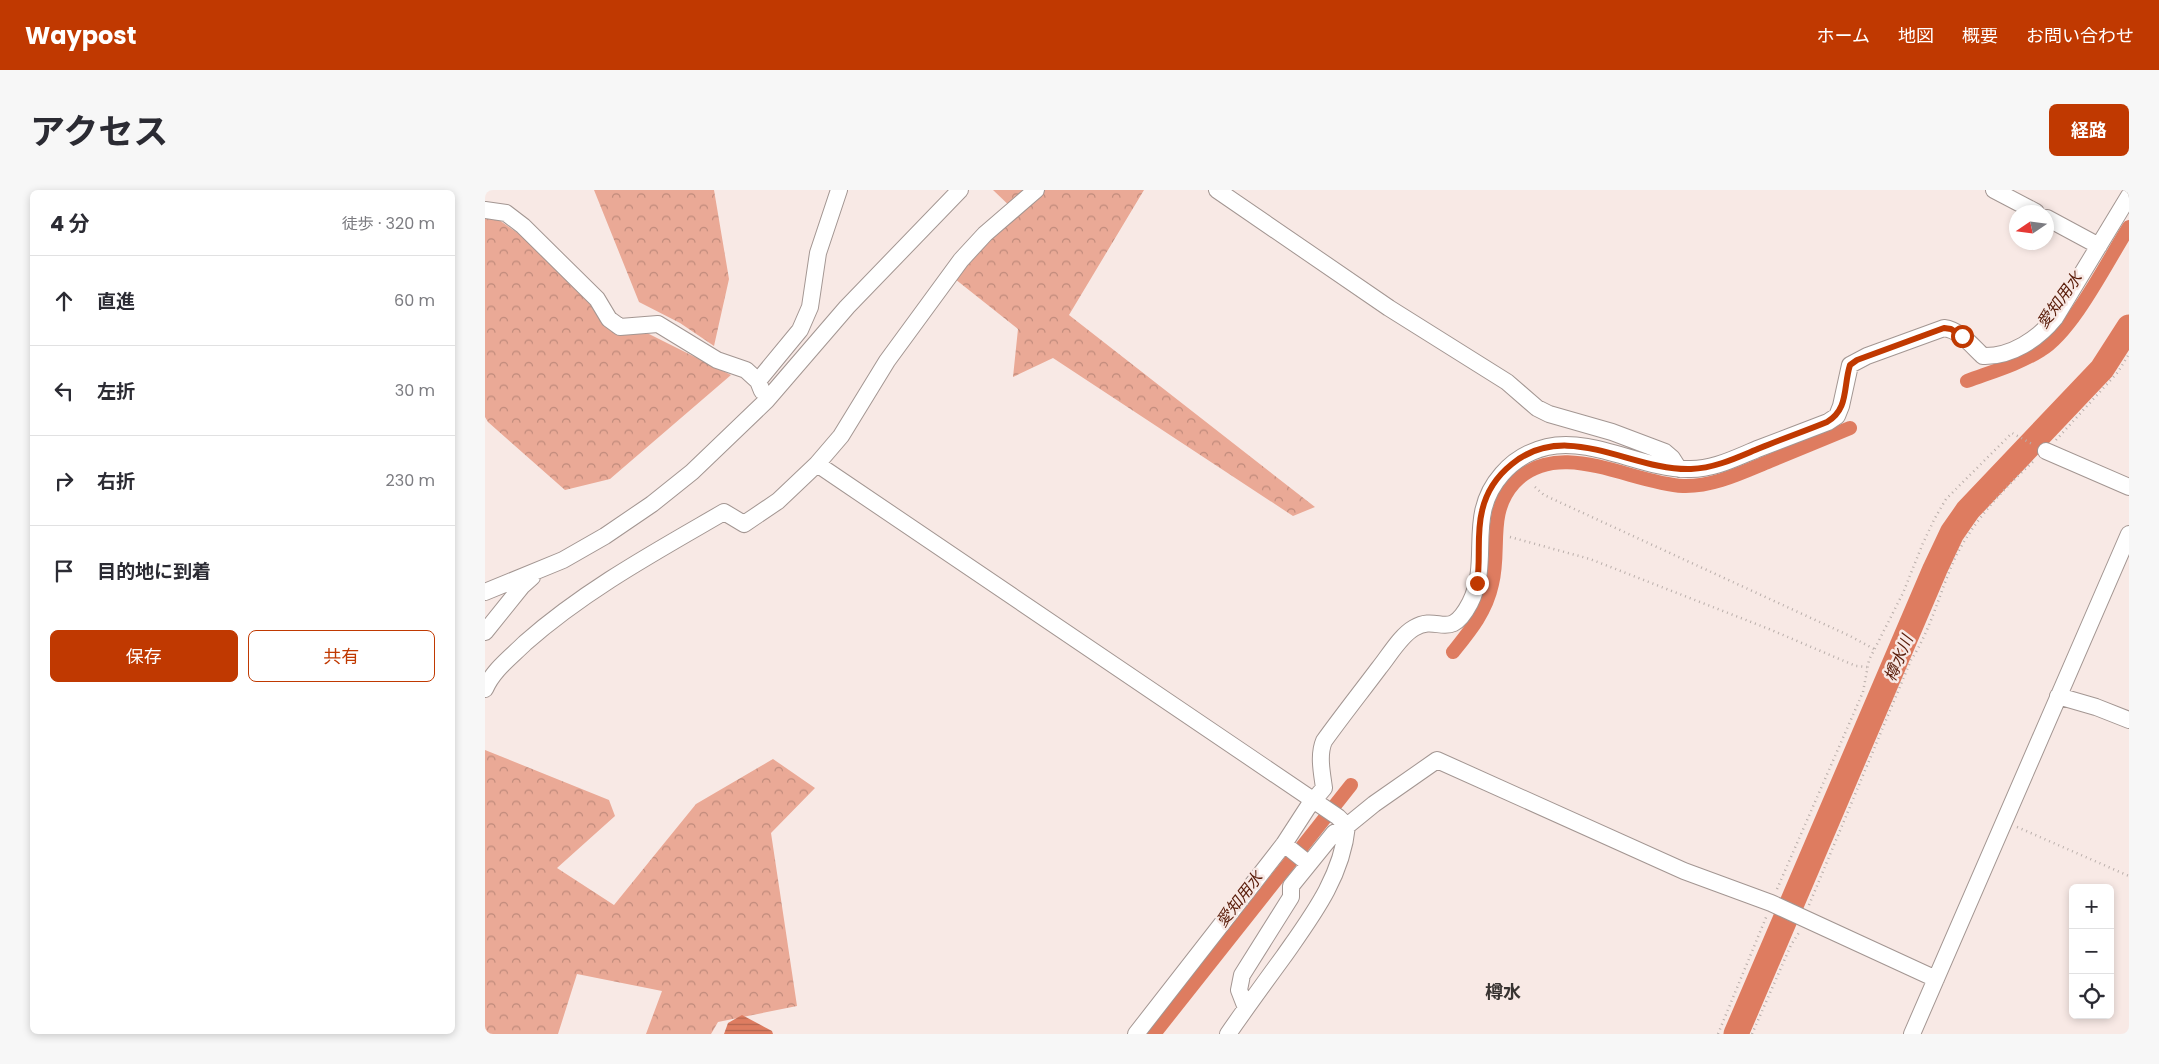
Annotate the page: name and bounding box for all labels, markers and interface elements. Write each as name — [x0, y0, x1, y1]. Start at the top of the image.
text: Waypost — [25, 19, 136, 52]
text: ホーム — [1817, 23, 1870, 48]
text: 地図 — [1898, 23, 1934, 48]
text: 概要 — [1962, 23, 1998, 48]
text: お問い合わせ — [2026, 23, 2134, 48]
button: 経路 — [2049, 104, 2129, 156]
text: アクセス — [30, 107, 168, 156]
north arrow — [2009, 205, 2054, 250]
text: 4 分 — [50, 209, 90, 238]
text: 徒歩 · 320 m — [342, 212, 435, 235]
water label: 愛知用水 — [2031, 266, 2089, 333]
icon: ahead — [50, 287, 78, 315]
text: 直進 — [97, 288, 135, 315]
text: 60 m — [394, 289, 435, 312]
route start — [1951, 325, 1974, 348]
icon: left — [50, 377, 78, 405]
text: 左折 — [97, 378, 135, 405]
text: 30 m — [395, 379, 435, 402]
icon: right — [50, 467, 78, 495]
text: 右折 — [97, 468, 135, 495]
text: 230 m — [386, 469, 435, 492]
icon: arrive — [50, 557, 78, 585]
text: 目的地に到着 — [97, 558, 211, 585]
route end — [1466, 572, 1489, 595]
button: 保存 — [50, 630, 238, 682]
button: 共有 — [248, 630, 435, 682]
water label: 樽水川 — [1878, 630, 1919, 685]
water label: 愛知用水 — [1211, 865, 1269, 932]
map controls — [2069, 884, 2114, 1019]
button: + — [2069, 884, 2114, 929]
button: − — [2069, 929, 2114, 974]
button: locate — [2069, 974, 2114, 1019]
district label: 樽水 — [1485, 979, 1521, 1004]

